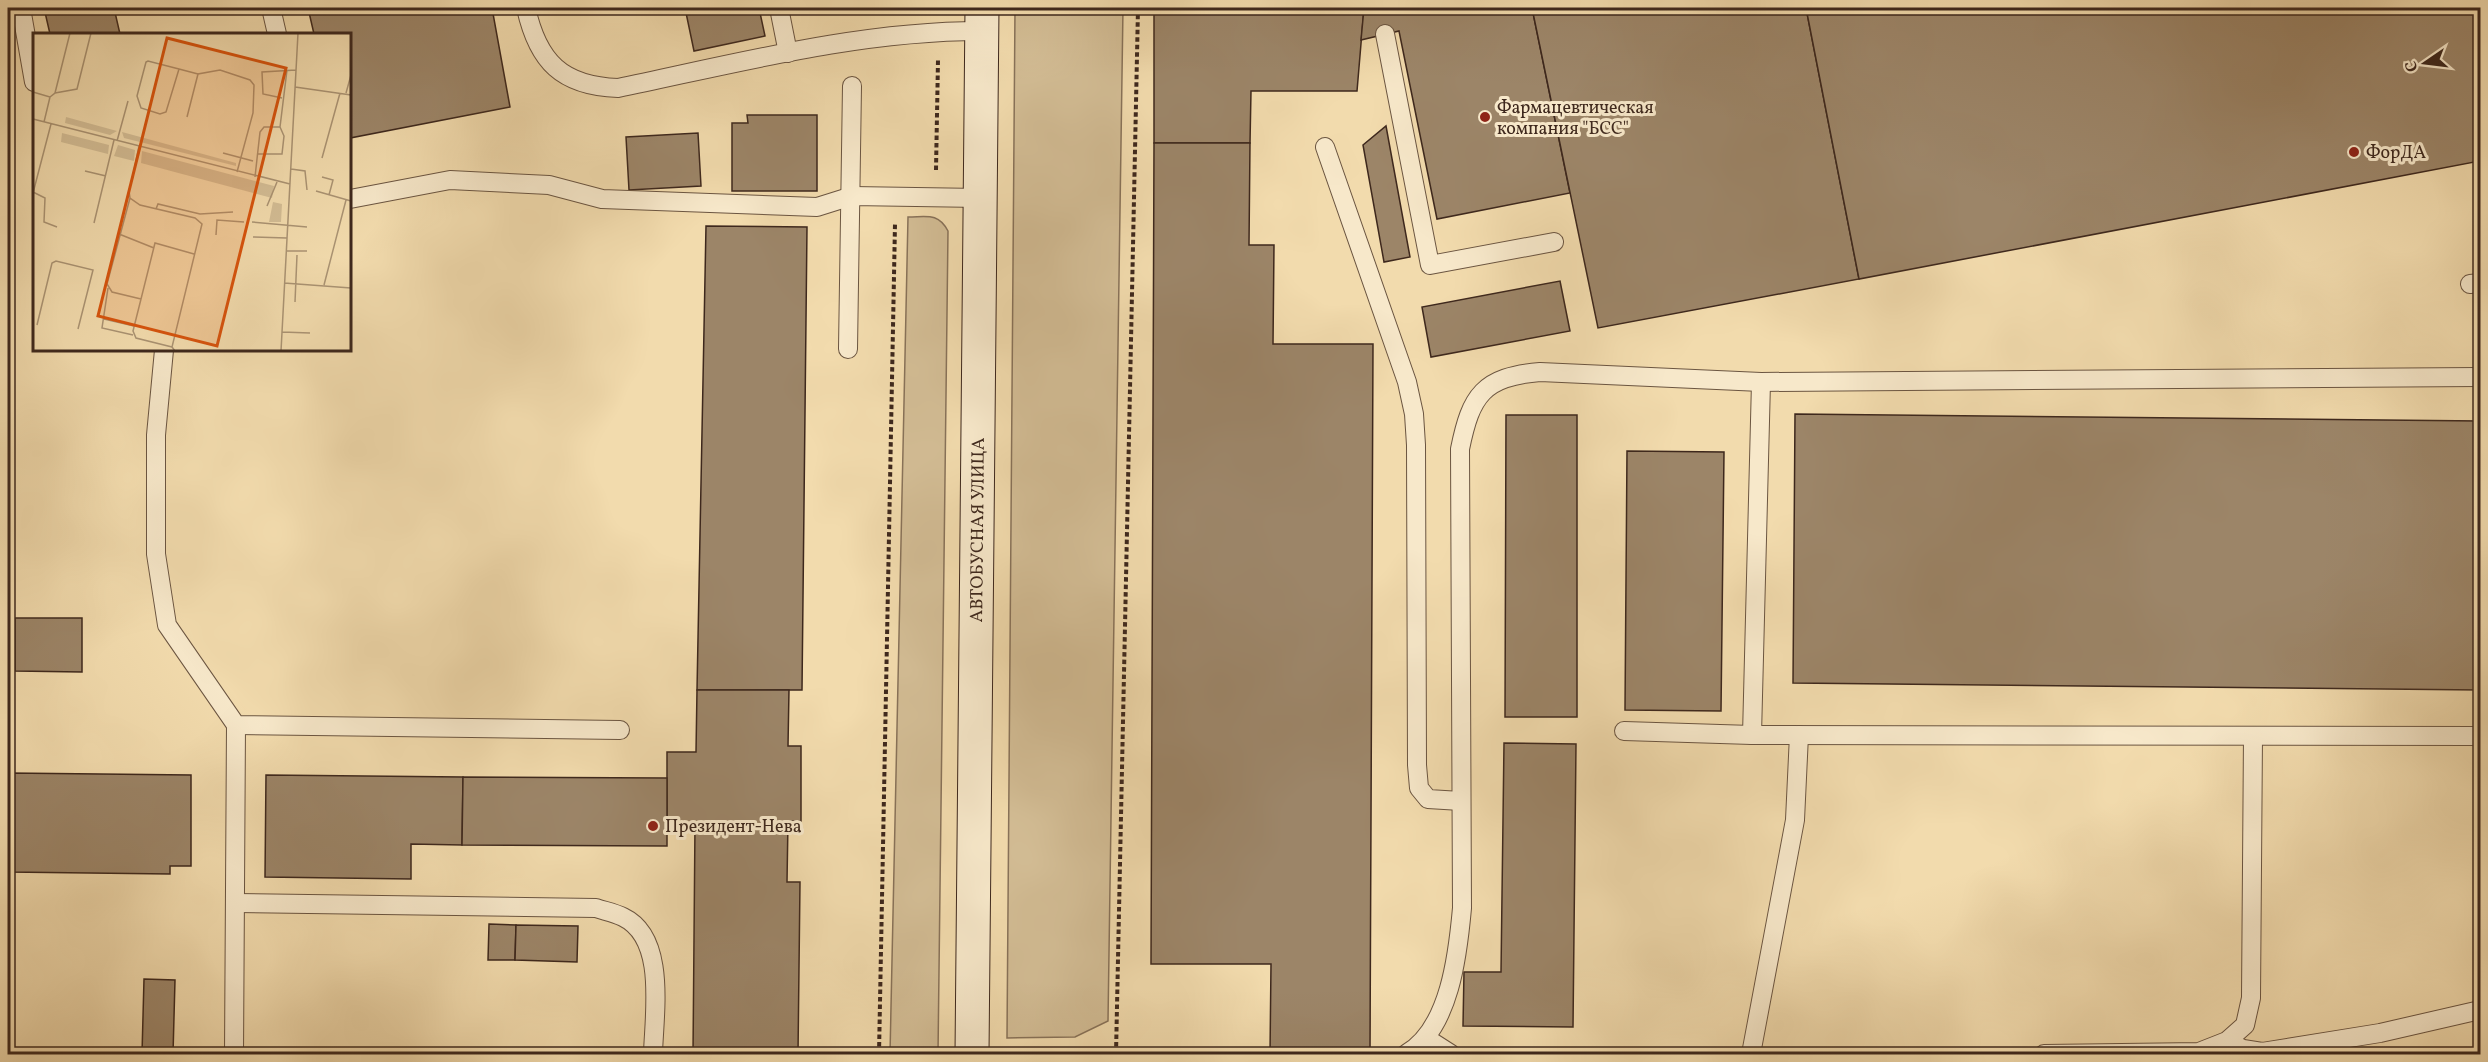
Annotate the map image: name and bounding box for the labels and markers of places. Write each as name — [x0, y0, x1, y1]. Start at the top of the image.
place label: Фармацевтическая компания "БСС" — [1497, 96, 1654, 142]
marker: Фармацевтическая компания "БСС" — [1478, 110, 1492, 124]
place label: ФорДА — [2366, 141, 2426, 166]
marker: ФорДА — [2347, 145, 2361, 159]
place label: Президент-Нева — [665, 815, 802, 840]
marker: Президент-Нева — [646, 819, 660, 833]

